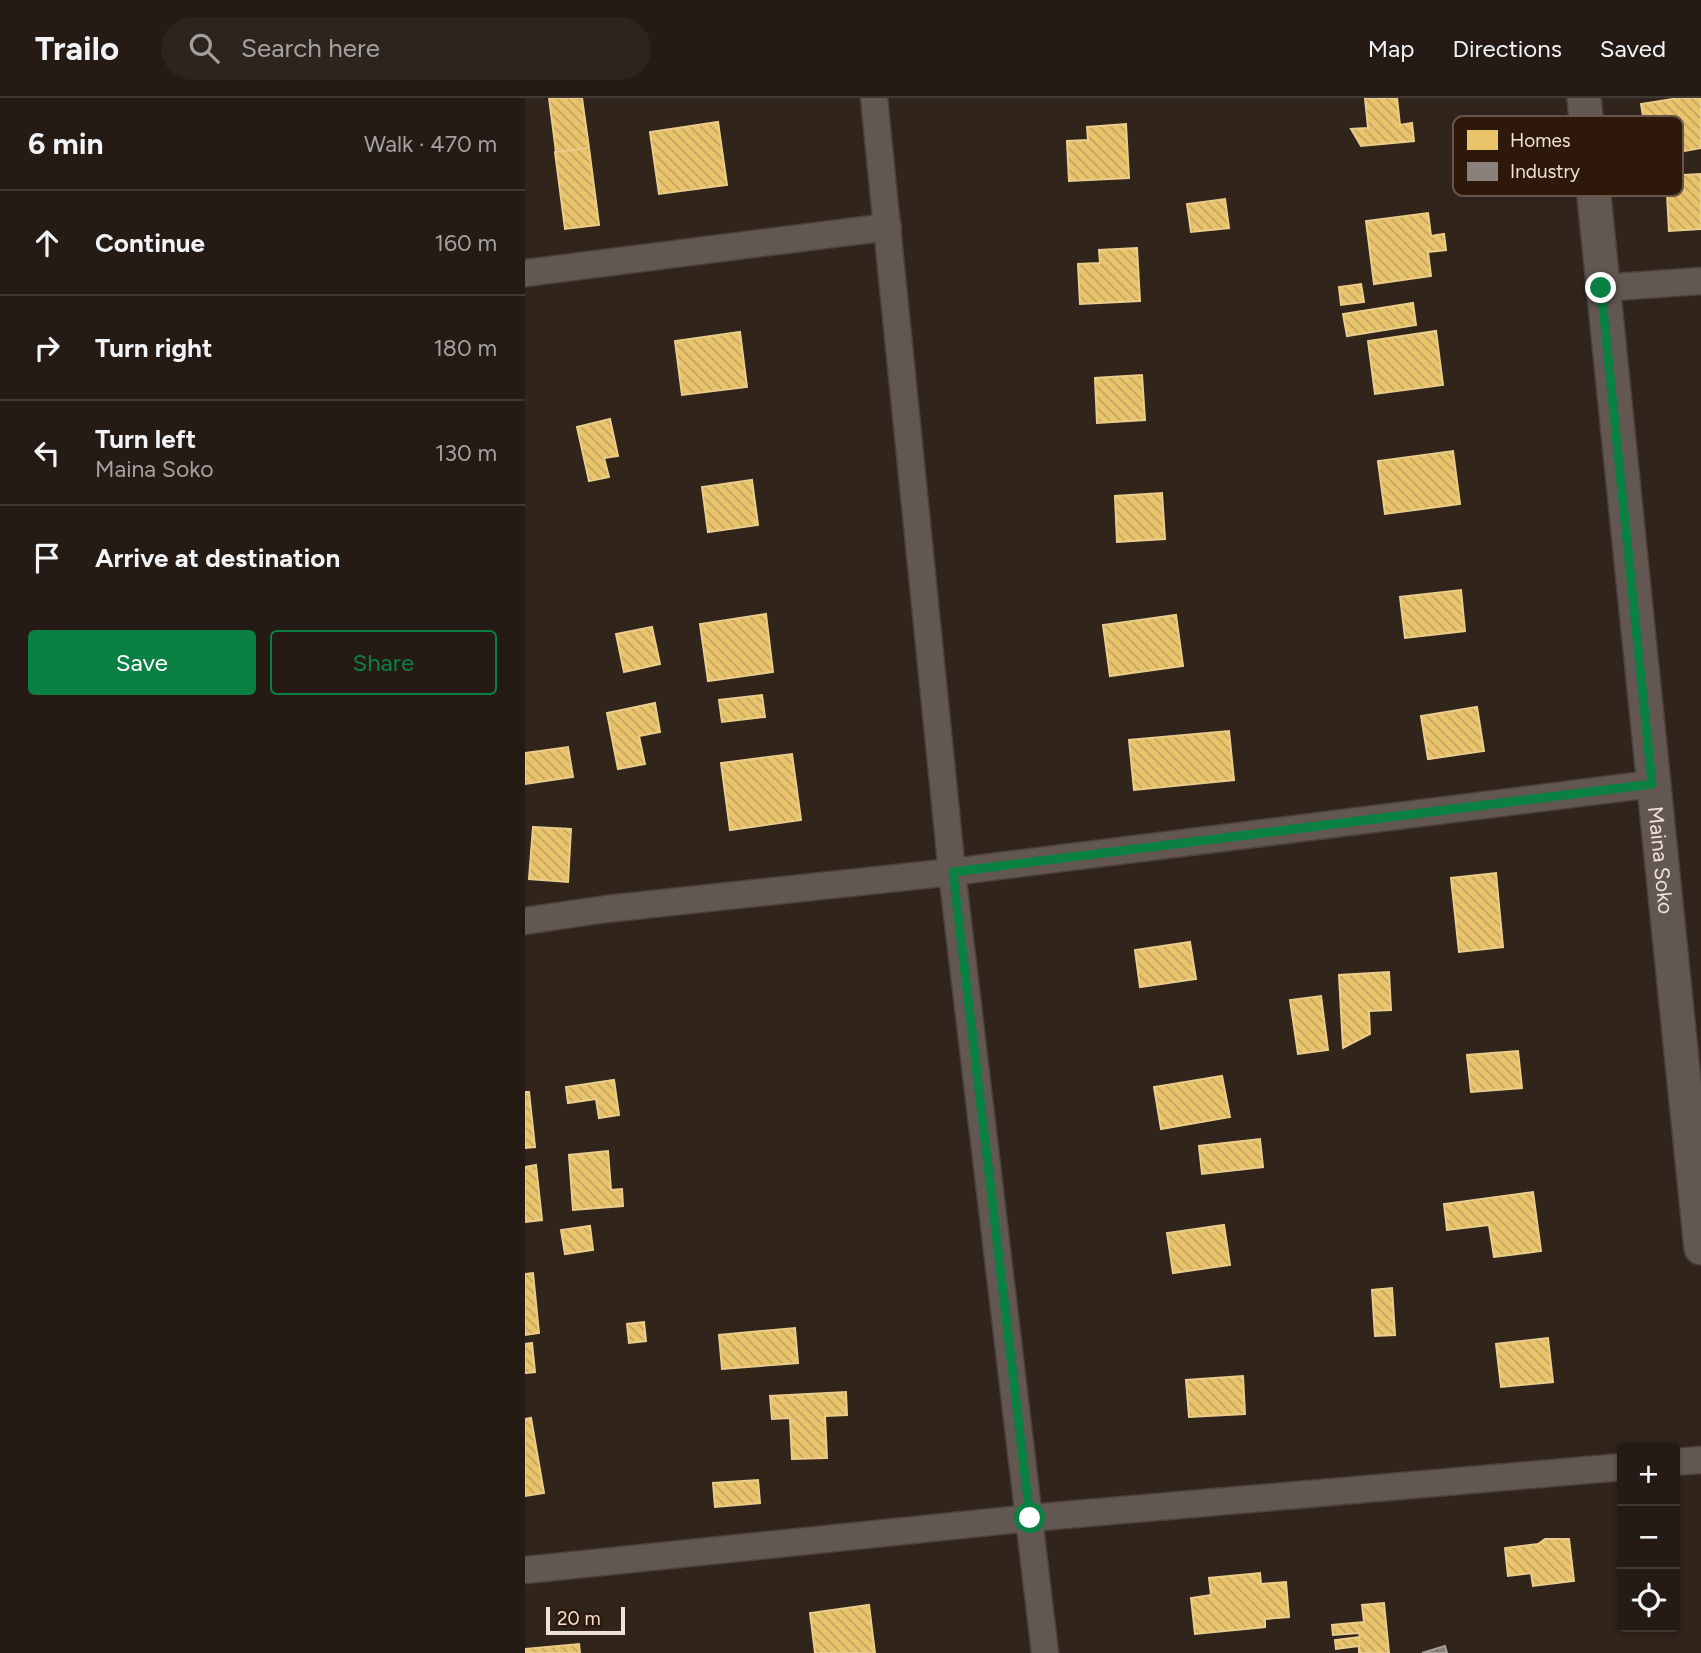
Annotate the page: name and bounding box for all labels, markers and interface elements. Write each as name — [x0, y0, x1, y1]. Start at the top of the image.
search box — [161, 17, 651, 80]
text: Trailo — [35, 29, 119, 68]
icon: search — [185, 29, 223, 67]
text: Search here — [241, 32, 380, 64]
text: Map — [1368, 34, 1414, 63]
text: Directions — [1452, 34, 1562, 63]
text: Saved — [1600, 34, 1666, 63]
legend — [1453, 116, 1683, 196]
text: 6 min — [28, 125, 104, 162]
text: Homes — [1510, 129, 1571, 152]
text: Walk · 470 m — [364, 130, 497, 158]
text: Industry — [1510, 160, 1580, 183]
icon: ahead — [28, 224, 66, 262]
text: Continue — [95, 227, 205, 259]
text: 160 m — [434, 229, 497, 257]
route end — [1585, 272, 1616, 303]
icon: right — [28, 329, 66, 367]
text: Turn right — [95, 332, 212, 364]
text: 180 m — [433, 334, 497, 362]
text: Turn left — [95, 423, 196, 455]
icon: left — [28, 434, 66, 472]
text: 130 m — [435, 439, 497, 467]
text: Maina Soko — [95, 455, 213, 483]
icon: arrive — [28, 539, 66, 577]
text: Arrive at destination — [95, 542, 340, 574]
button: Save — [28, 630, 256, 695]
button: Share — [270, 630, 497, 695]
street label: Maina Soko — [1644, 805, 1679, 915]
map controls — [1617, 1443, 1680, 1632]
button: + — [1617, 1443, 1680, 1506]
route start — [1014, 1502, 1045, 1533]
button: − — [1617, 1506, 1680, 1569]
button: locate — [1617, 1569, 1680, 1632]
scale bar — [546, 1604, 625, 1636]
text: 20 m — [557, 1607, 601, 1630]

